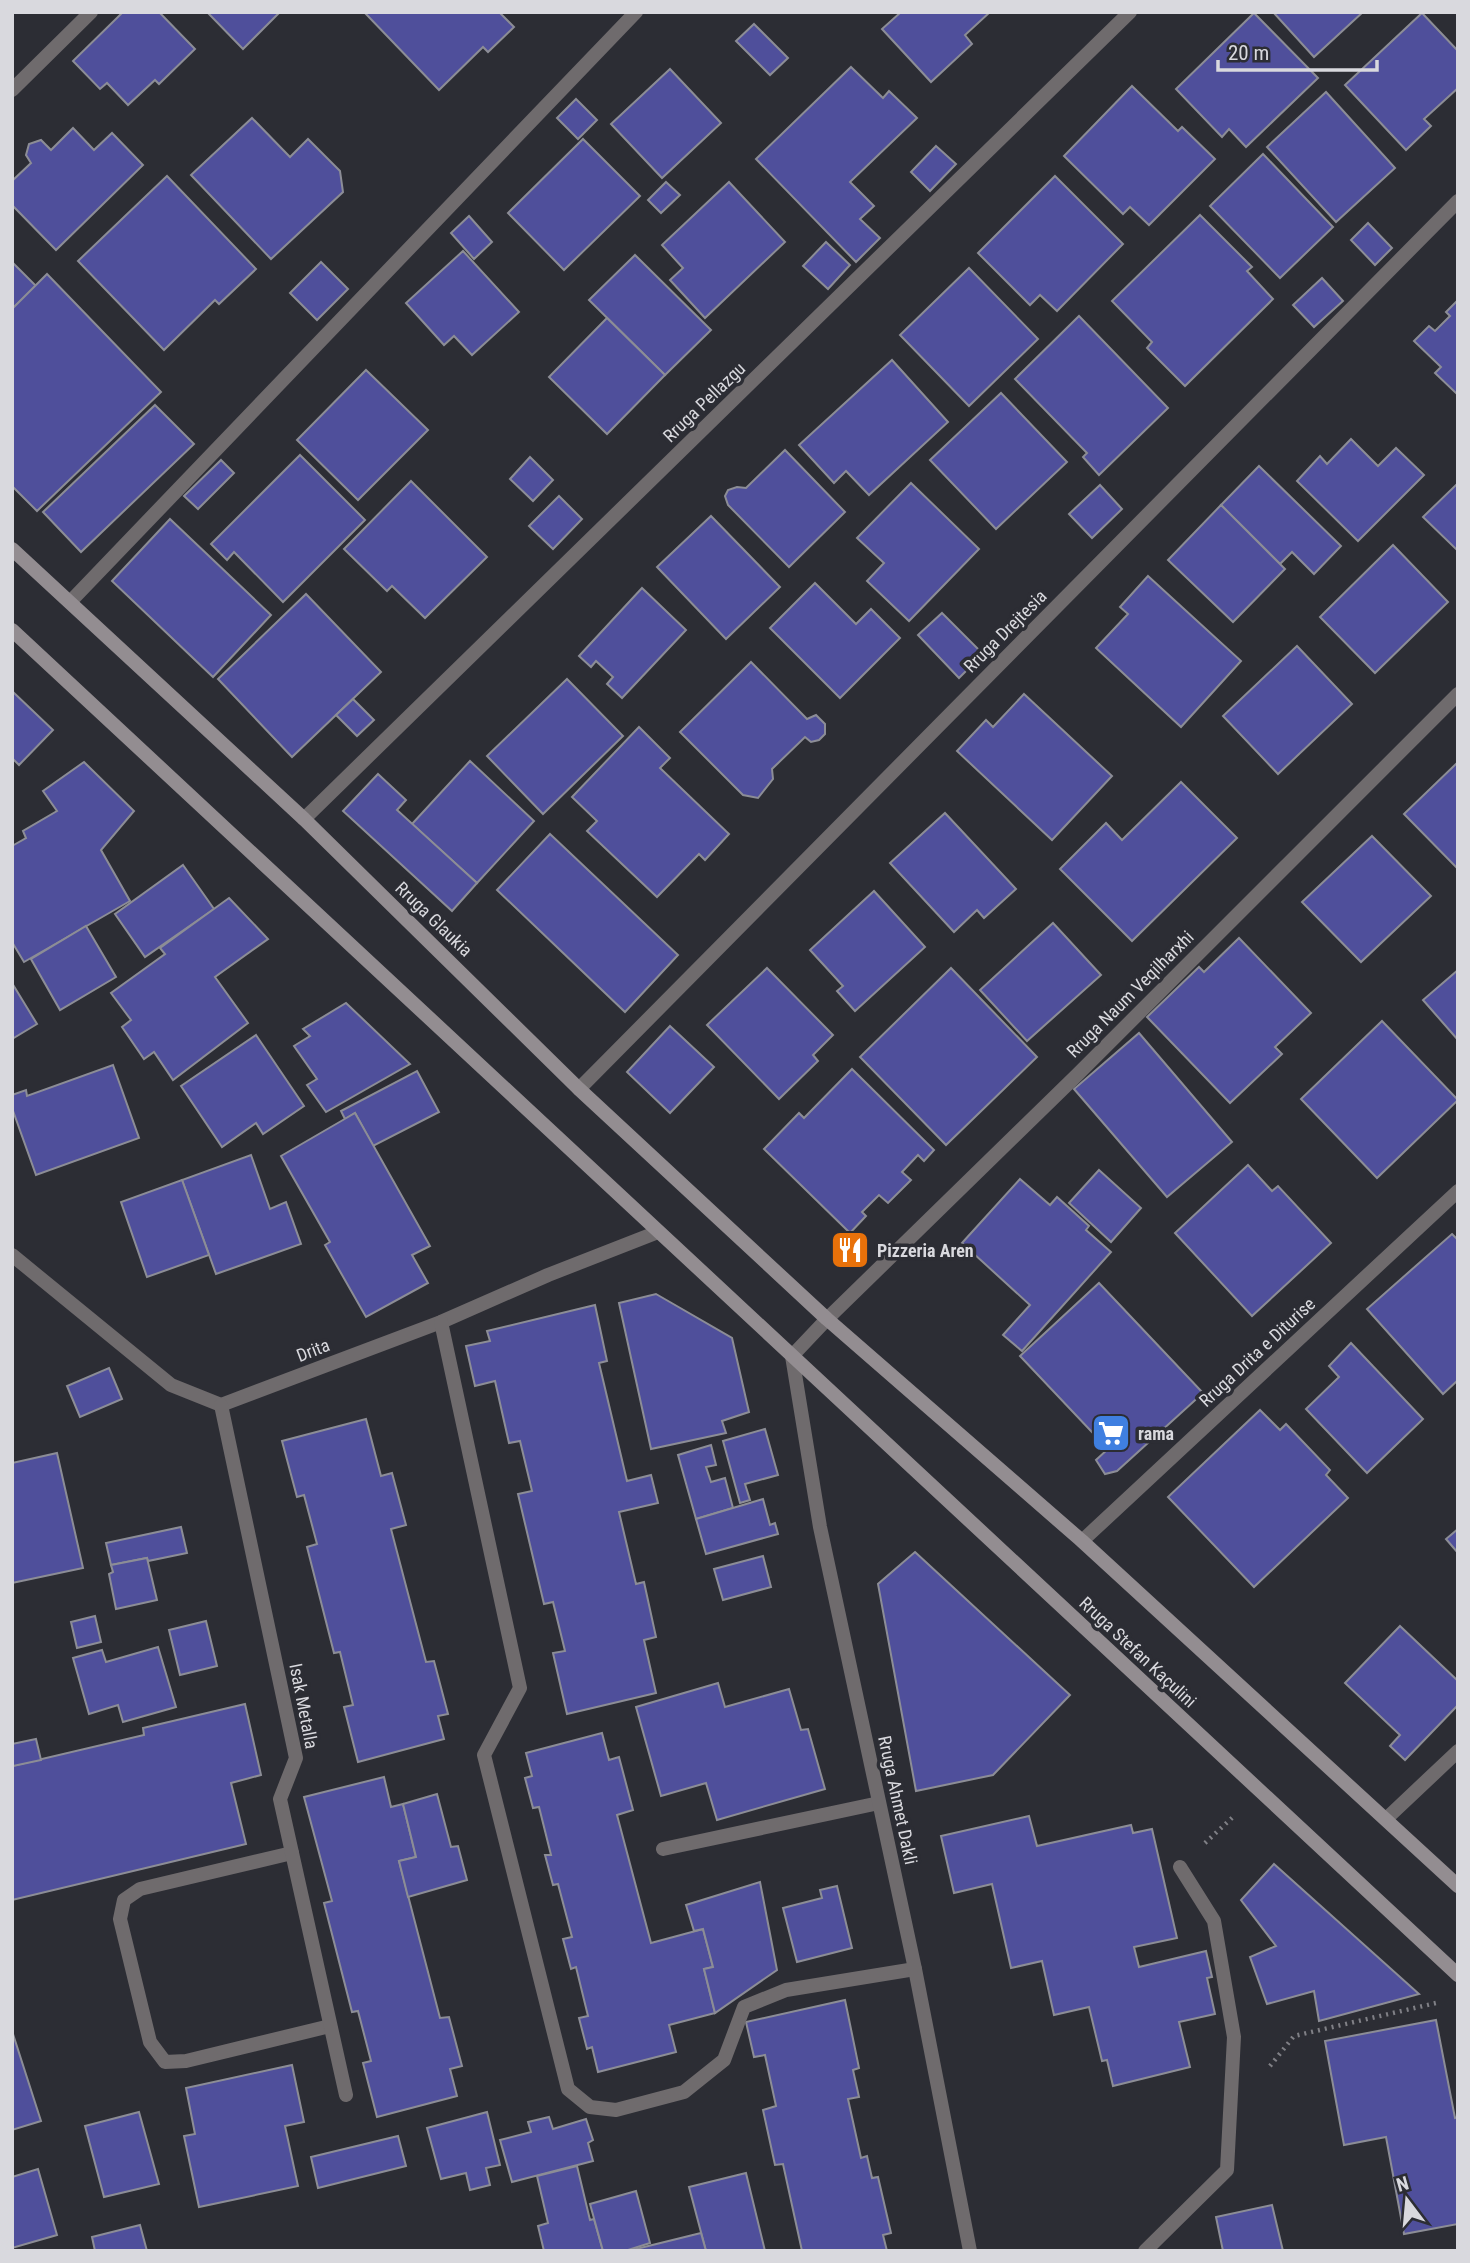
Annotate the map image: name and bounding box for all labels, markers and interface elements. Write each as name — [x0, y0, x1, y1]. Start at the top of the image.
scale bar — [1218, 28, 1377, 72]
text: 20 m — [1228, 41, 1269, 65]
street label: Rruga Pellazgu — [659, 358, 749, 446]
street label: Rruga Drejtesia — [959, 585, 1051, 677]
street label: Rruga Glaukia — [391, 877, 477, 961]
street label: Rruga Naum Veqilharxhi — [1062, 926, 1198, 1062]
restaurant icon: Pizzeria Aren — [829, 1229, 871, 1271]
place label: Pizzeria Aren — [877, 1240, 974, 1261]
street label: Rruga Drita e Diturise — [1195, 1293, 1319, 1411]
street label: Drita — [293, 1334, 333, 1366]
supermarket icon: rama — [1090, 1412, 1132, 1454]
place label: rama — [1138, 1423, 1174, 1444]
street label: Rruga Stefan Kaçulini — [1075, 1592, 1201, 1712]
street label: Isak Metalla — [285, 1662, 323, 1750]
street label: Rruga Ahmet Dakli — [874, 1734, 922, 1866]
north arrow — [1372, 2165, 1442, 2235]
text: N — [1394, 2171, 1411, 2197]

